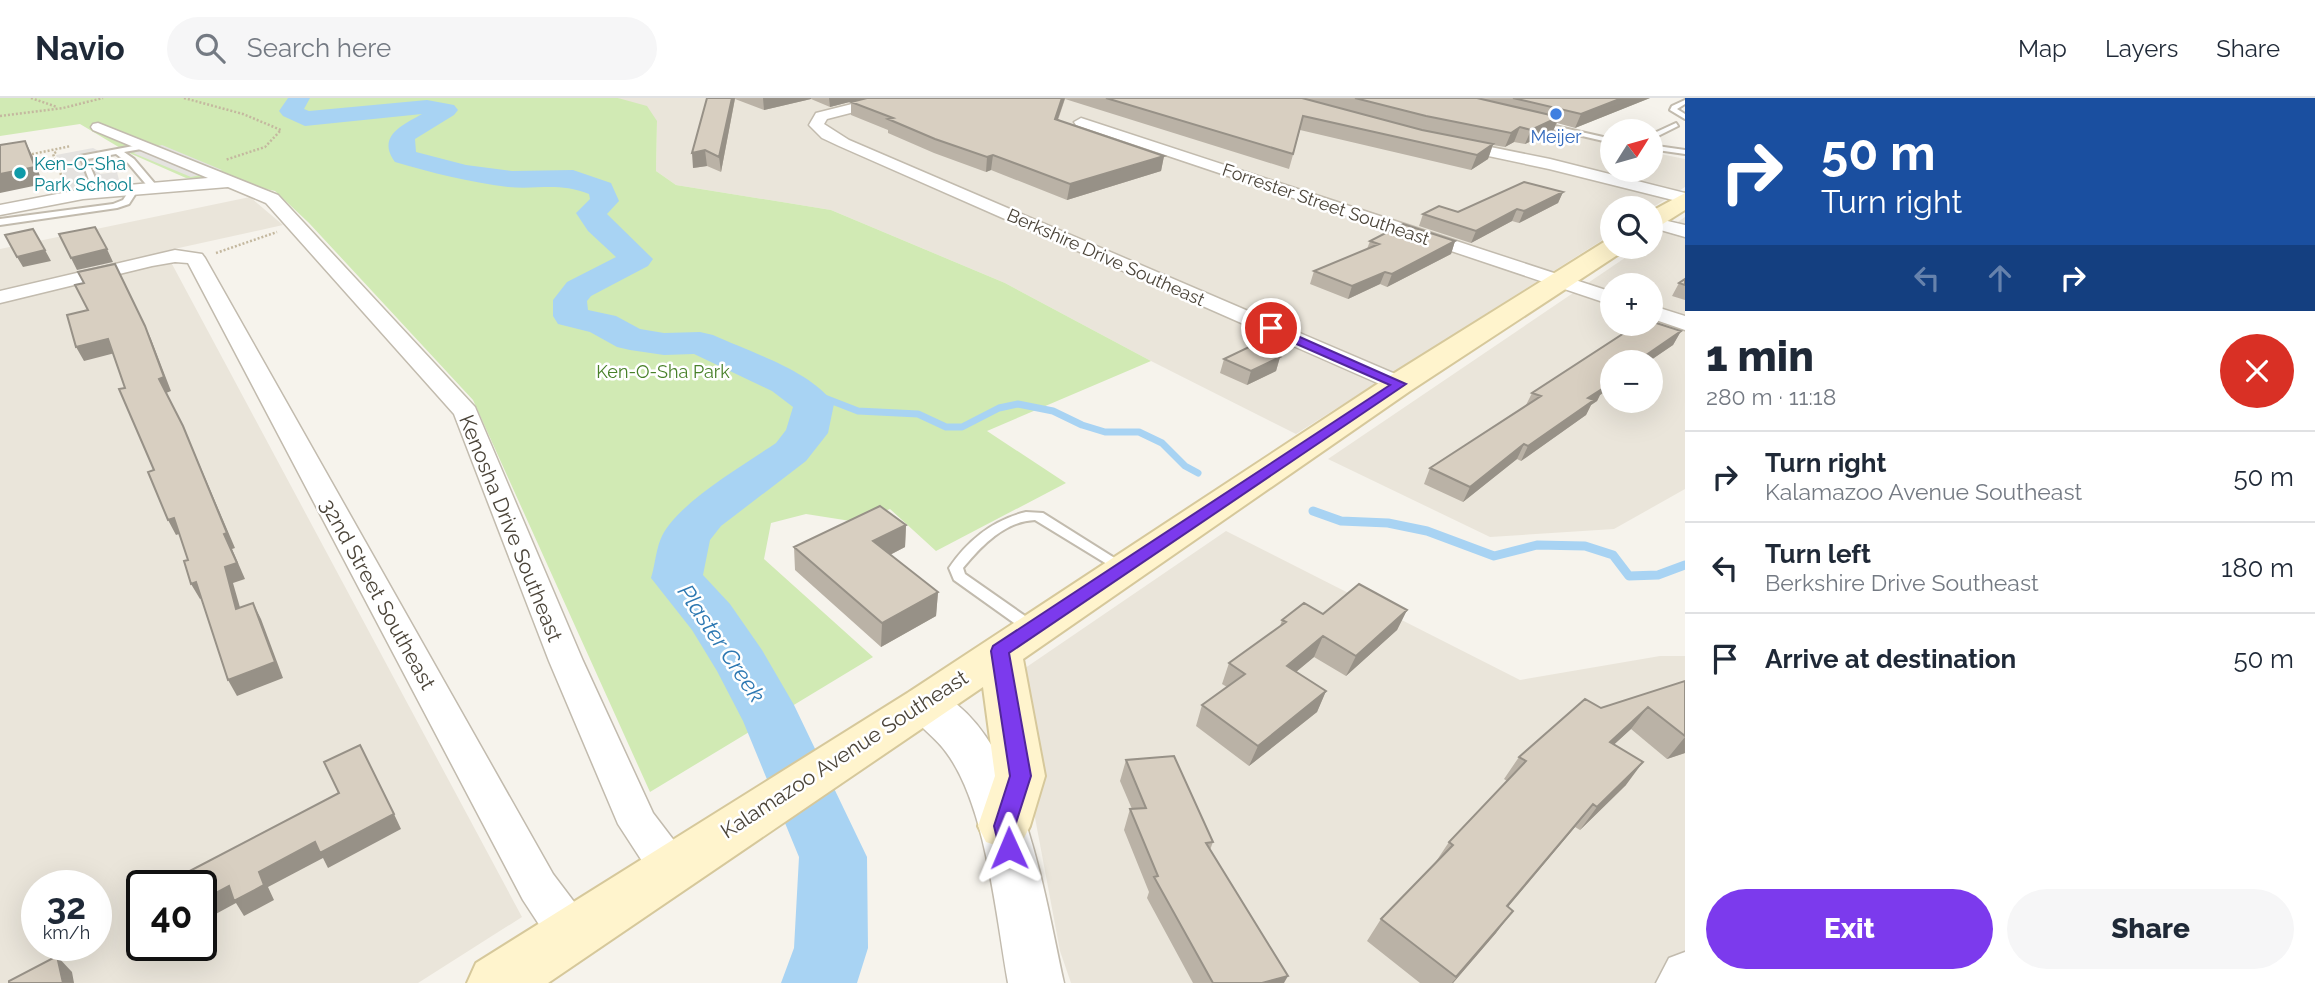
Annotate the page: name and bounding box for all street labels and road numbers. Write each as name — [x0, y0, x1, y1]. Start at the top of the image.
street label: Forrester Street Southeast — [1220, 159, 1432, 249]
street label: Berkshire Drive Southeast — [1004, 204, 1208, 310]
street label: Kenosha Drive Southeast — [454, 411, 568, 645]
street label: 32nd Street Southeast — [315, 494, 441, 694]
street label: Kalamazoo Avenue Southeast — [716, 665, 972, 843]

